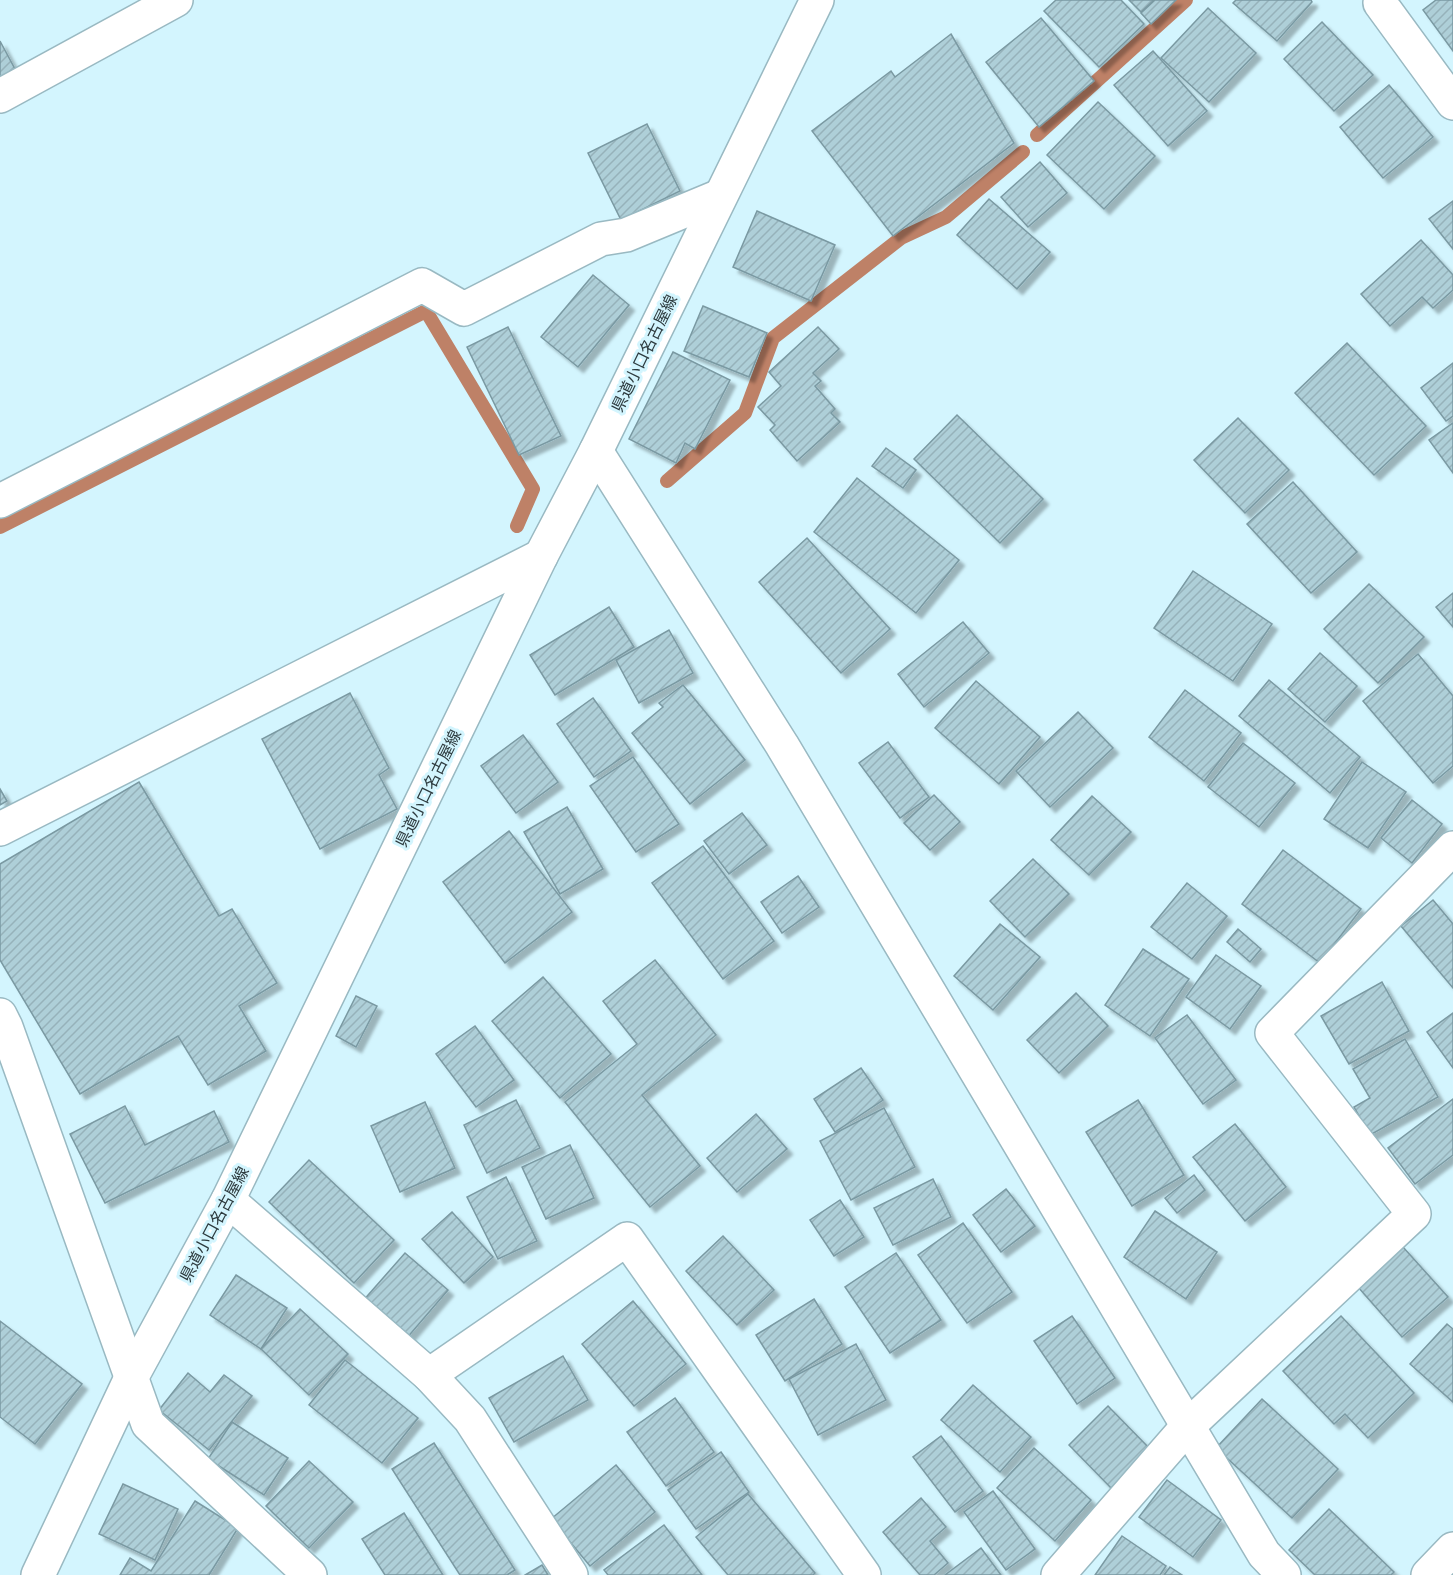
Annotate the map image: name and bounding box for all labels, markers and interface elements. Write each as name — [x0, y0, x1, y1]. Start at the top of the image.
street label: 県道小口名古屋線 — [609, 292, 680, 414]
street label: 県道小口名古屋線 — [393, 727, 464, 849]
street label: 県道小口名古屋線 — [177, 1164, 252, 1285]

